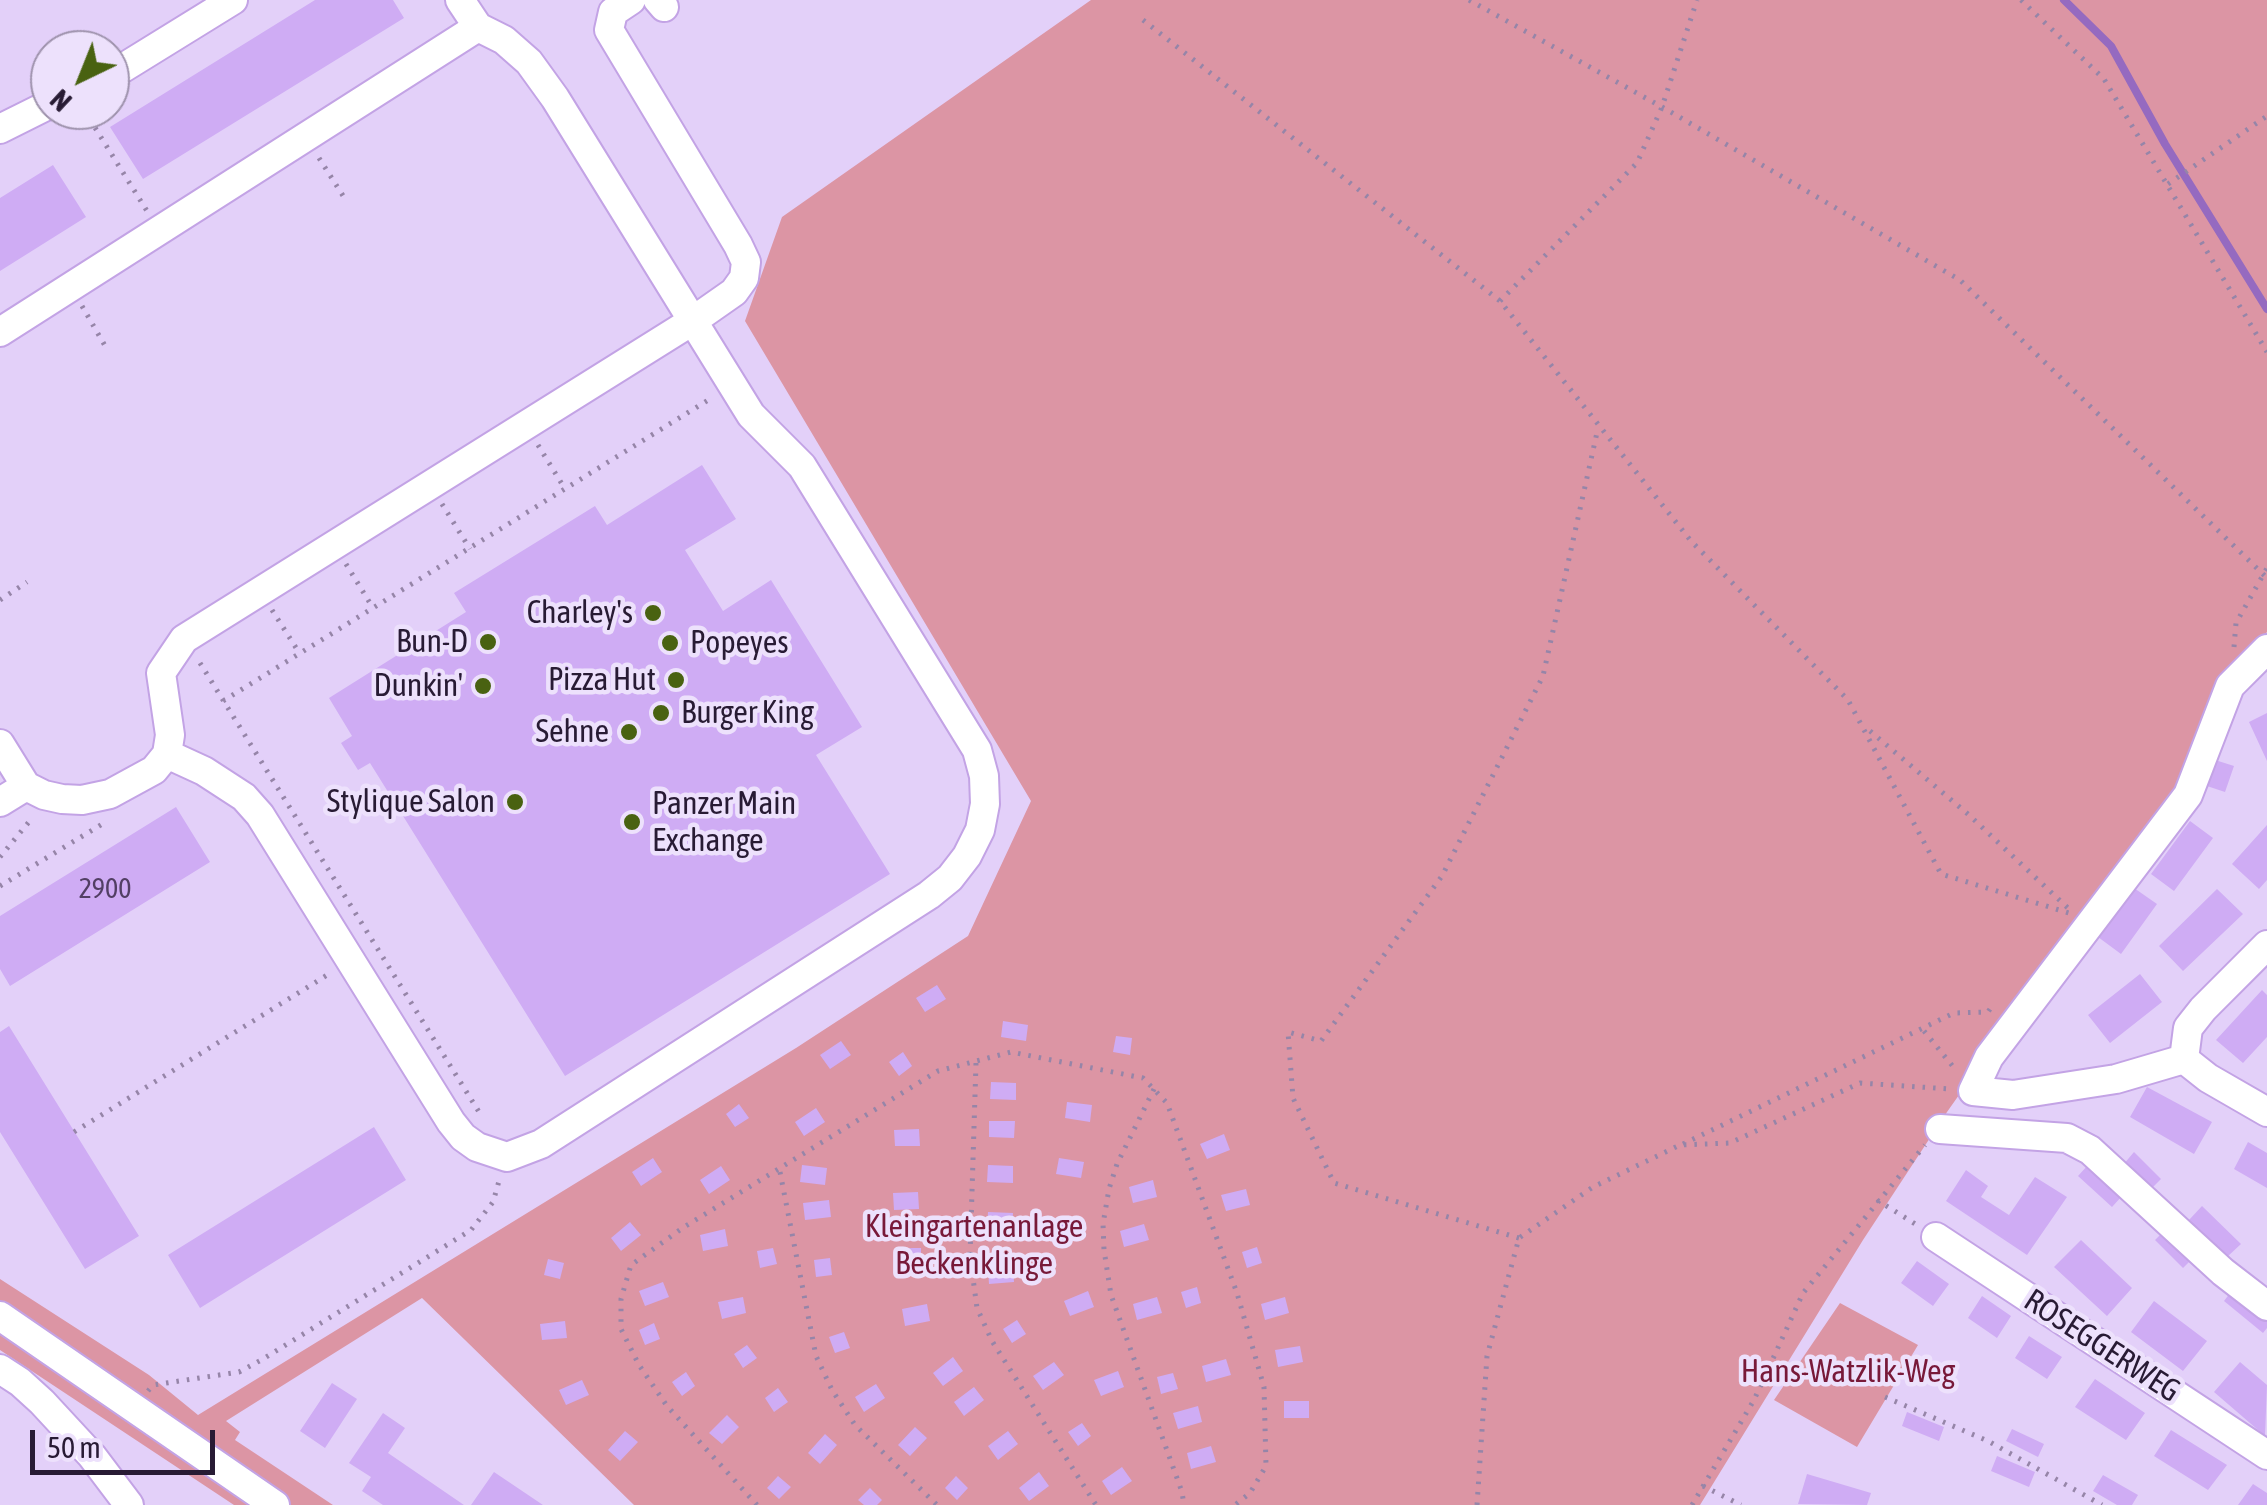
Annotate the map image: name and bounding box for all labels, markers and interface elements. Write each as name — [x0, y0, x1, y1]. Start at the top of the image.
north arrow — [30, 30, 130, 130]
text: N — [44, 83, 78, 118]
place label: Charley's — [527, 594, 633, 632]
marker: Charley's — [642, 602, 664, 624]
place label: Bun-D — [396, 623, 468, 661]
place label: Popeyes — [690, 624, 788, 662]
marker: Bun-D — [477, 631, 499, 653]
marker: Popeyes — [659, 632, 681, 654]
place label: Pizza Hut — [548, 661, 656, 699]
place label: Dunkin' — [373, 667, 463, 705]
marker: Pizza Hut — [665, 669, 687, 691]
marker: Dunkin' — [472, 675, 494, 697]
place label: Burger King — [681, 694, 814, 732]
marker: Burger King — [650, 702, 672, 724]
place label: Sehne — [535, 713, 609, 751]
marker: Sehne — [618, 721, 640, 743]
place label: Stylique Salon — [327, 783, 495, 821]
place label: Panzer Main Exchange — [652, 785, 796, 860]
marker: Stylique Salon — [504, 791, 526, 813]
marker: Panzer Main Exchange — [621, 811, 643, 833]
house number: 2900 — [79, 872, 131, 906]
park label: Kleingartenanlage Beckenklinge — [865, 1208, 1083, 1283]
street label: ROSEGGERWEG — [2017, 1281, 2187, 1411]
park label: Hans-Watzlik-Weg — [1741, 1353, 1955, 1391]
scale bar — [35, 1410, 220, 1472]
text: 50 m — [47, 1430, 101, 1464]

